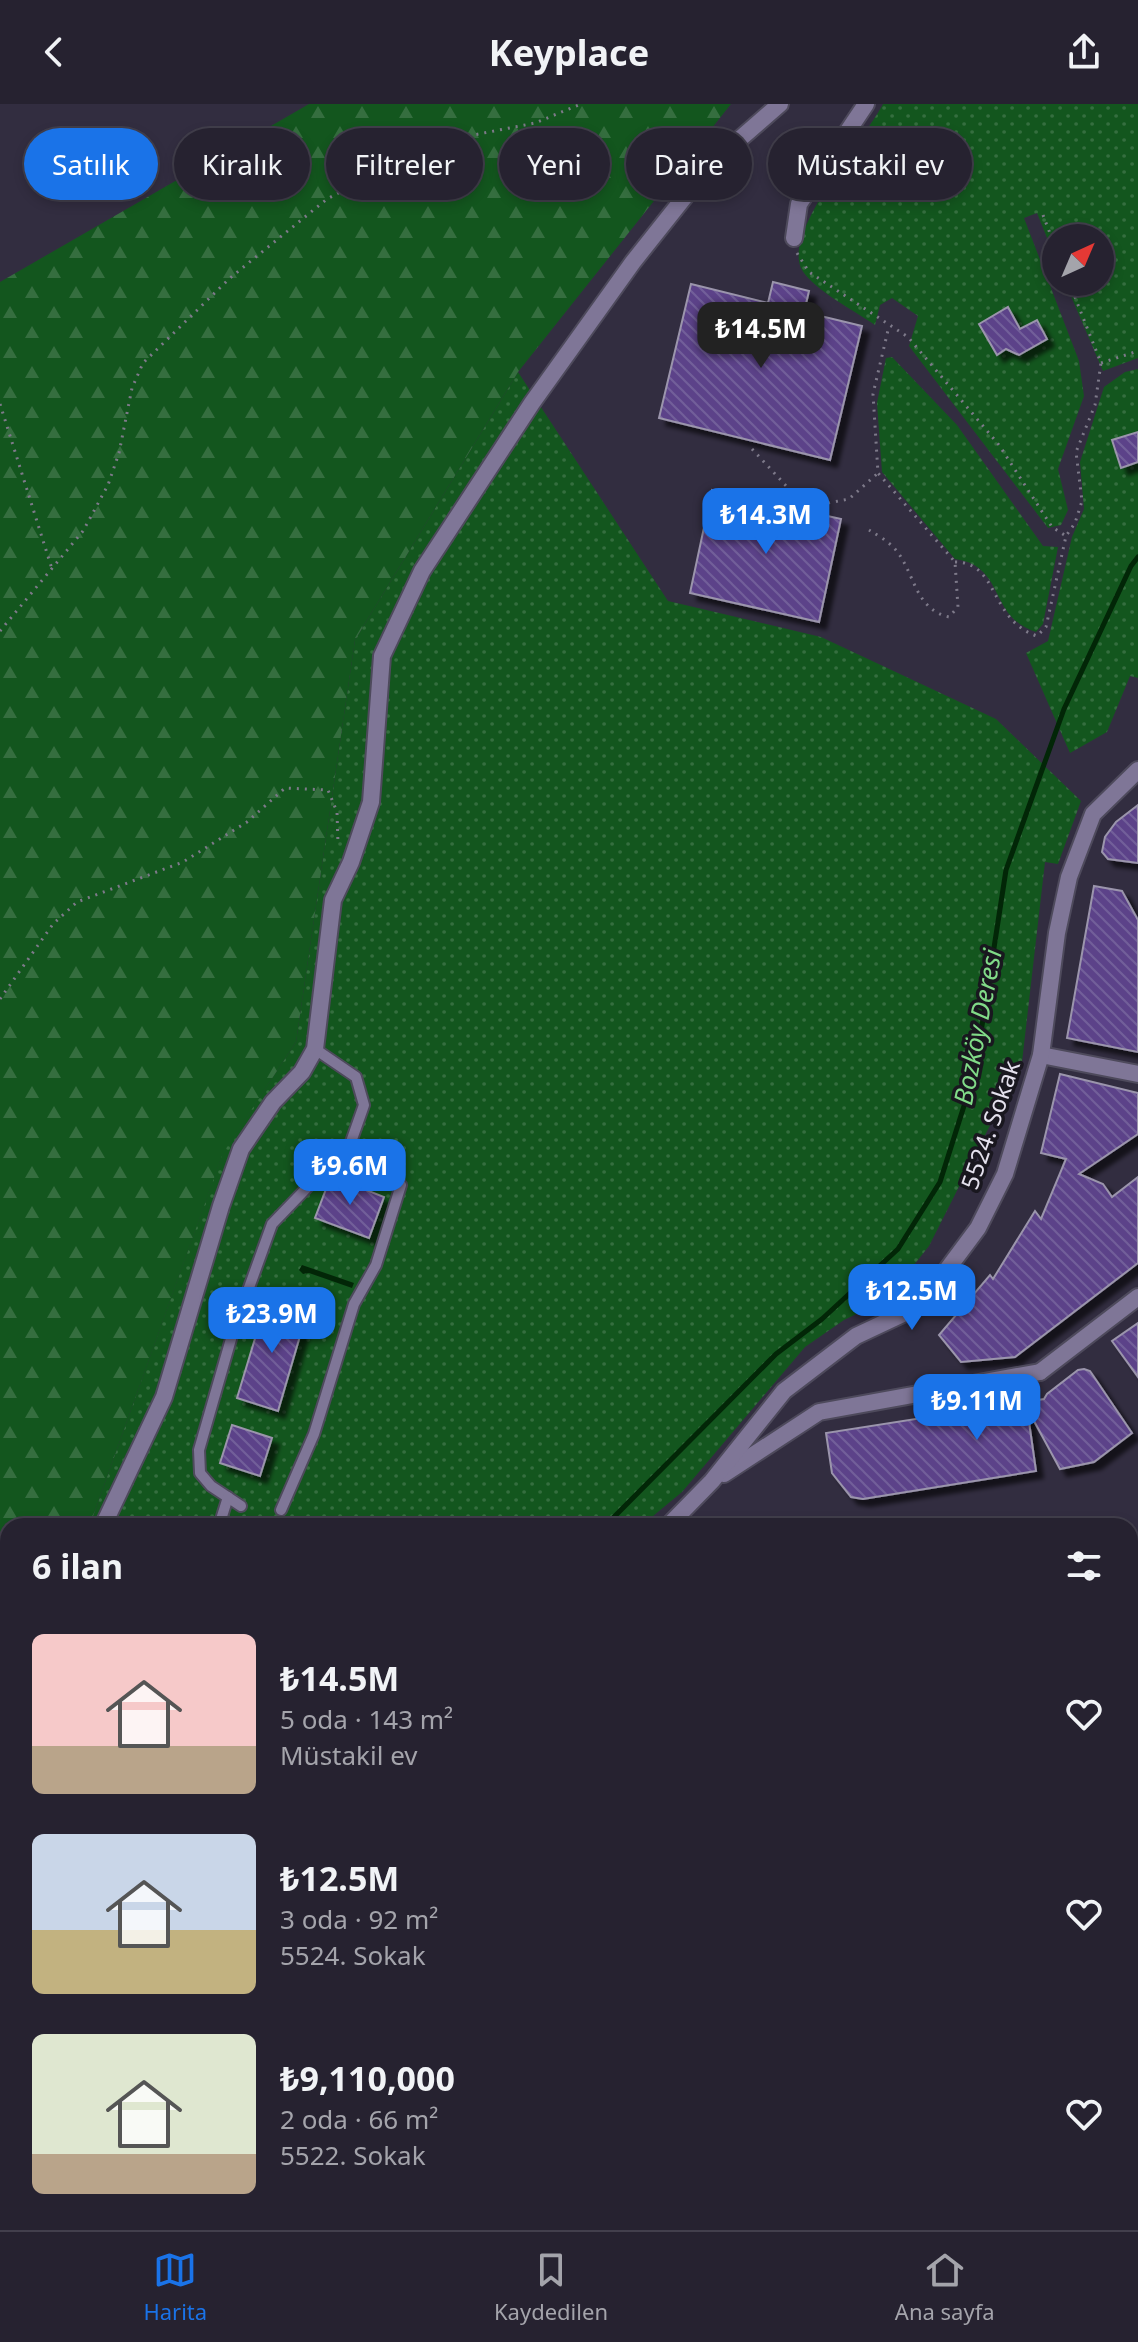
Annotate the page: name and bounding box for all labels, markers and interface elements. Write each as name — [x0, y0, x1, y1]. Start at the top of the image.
text: Keyplace — [489, 28, 649, 77]
icon: back — [32, 30, 76, 74]
icon: share — [1062, 30, 1106, 74]
chip: Satılık — [24, 128, 158, 200]
chip: Kiralık — [174, 128, 310, 200]
chip: Filtreler — [326, 128, 483, 200]
chip: Yeni — [499, 128, 610, 200]
chip: Daire — [626, 128, 752, 200]
chip: Müstakil ev — [768, 128, 972, 200]
north arrow — [1042, 224, 1114, 296]
map controls — [1042, 224, 1114, 296]
pin: ₺14.5M — [696, 302, 826, 370]
text: ₺14.5M — [715, 310, 807, 346]
pin: ₺14.3M — [701, 488, 831, 556]
text: ₺14.3M — [720, 496, 812, 532]
water label: Bozköy Deresi — [944, 945, 1010, 1108]
street label: 5524. Sokak — [952, 1055, 1027, 1193]
pin: ₺9.6M — [294, 1139, 406, 1207]
text: ₺9.6M — [312, 1147, 388, 1183]
pin: ₺12.5M — [847, 1264, 977, 1332]
text: ₺12.5M — [866, 1272, 958, 1308]
pin: ₺23.9M — [207, 1287, 337, 1355]
text: ₺23.9M — [226, 1295, 318, 1331]
pin: ₺9.11M — [912, 1374, 1042, 1442]
text: ₺9.11M — [931, 1382, 1023, 1418]
text: 6 ilan — [32, 1543, 123, 1589]
icon: filters — [1062, 1544, 1106, 1588]
text: ₺14.5M — [280, 1655, 399, 1701]
icon: home — [96, 1666, 192, 1762]
icon: heart — [1062, 1692, 1106, 1736]
text: 5 oda · 143 m² — [280, 1701, 453, 1737]
text: Müstakil ev — [280, 1737, 418, 1773]
text: ₺12.5M — [280, 1855, 399, 1901]
icon: home — [96, 1866, 192, 1962]
icon: heart — [1062, 1892, 1106, 1936]
text: 3 oda · 92 m² — [280, 1901, 438, 1937]
text: 5524. Sokak — [280, 1937, 426, 1973]
text: ₺9,110,000 — [280, 2055, 455, 2101]
icon: home — [96, 2066, 192, 2162]
icon: heart — [1062, 2092, 1106, 2136]
text: 2 oda · 66 m² — [280, 2101, 438, 2137]
text: 5522. Sokak — [280, 2137, 426, 2173]
tab: Harita — [143, 2248, 207, 2326]
tab: Kaydedilen — [494, 2248, 608, 2326]
tab: Ana sayfa — [895, 2248, 995, 2326]

